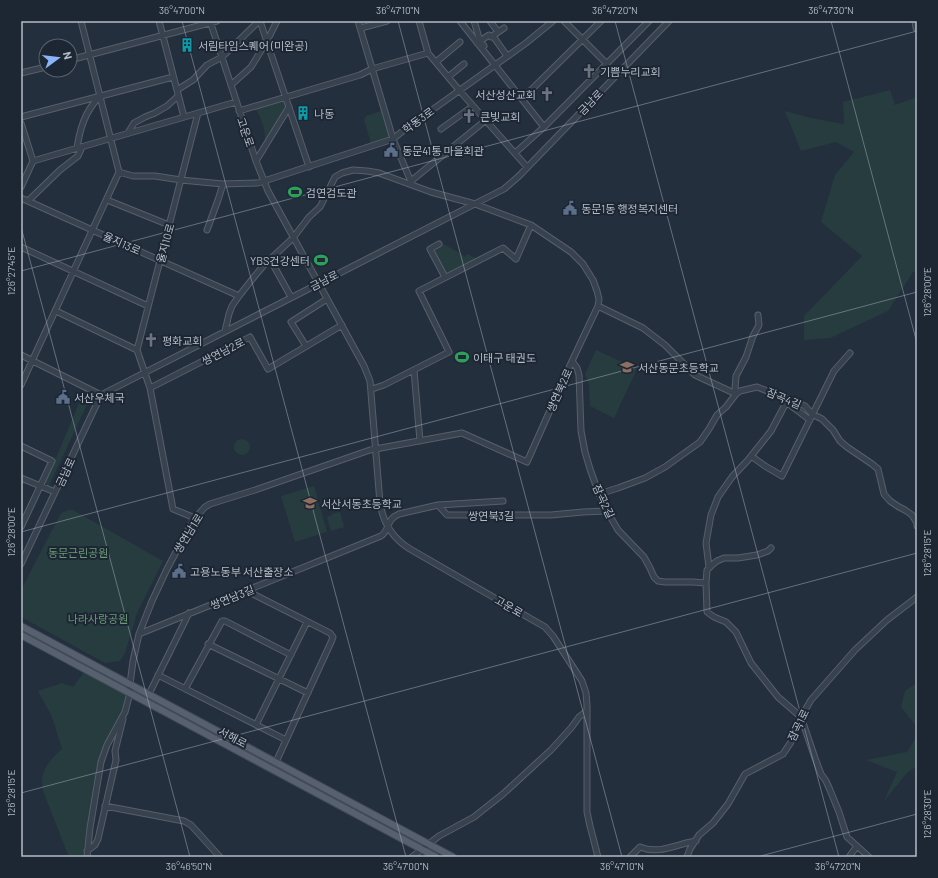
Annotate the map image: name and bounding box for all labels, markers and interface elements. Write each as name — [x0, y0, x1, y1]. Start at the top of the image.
text: 36°47'00"N — [159, 4, 205, 16]
text: 36°47'10"N — [376, 4, 420, 16]
text: 36°47'20"N — [592, 4, 638, 16]
text: 36°47'30"N — [808, 4, 854, 16]
building icon: 서림타임스퀘어 (미완공) — [179, 37, 195, 53]
north arrow — [38, 38, 78, 78]
place label: 서림타임스퀘어 (미완공) — [198, 39, 307, 52]
text: N — [61, 50, 75, 61]
church icon: 기쁨누리교회 — [581, 63, 597, 79]
place label: 기쁨누리교회 — [600, 65, 661, 78]
church icon: 서산성산교회 — [539, 86, 555, 102]
street label: 금남로 — [575, 87, 605, 117]
place label: 서산성산교회 — [475, 88, 536, 101]
street label: 학동3로 — [400, 104, 436, 136]
building icon: 나동 — [295, 105, 311, 121]
place label: 나동 — [314, 107, 334, 120]
church icon: 큰빛교회 — [461, 108, 477, 124]
place label: 큰빛교회 — [480, 110, 520, 123]
street label: 고운로 — [235, 116, 257, 148]
public building icon: 동문41통 마을회관 — [383, 142, 399, 158]
place label: 동문41통 마을회관 — [402, 144, 484, 157]
sports icon: 검연검도관 — [287, 184, 303, 200]
place label: 검연검도관 — [306, 186, 357, 199]
public building icon: 동문1동 행정복지센터 — [562, 200, 578, 216]
place label: 동문1동 행정복지센터 — [581, 202, 678, 215]
street label: 율지10로 — [153, 222, 177, 264]
street label: 율지13로 — [101, 229, 143, 257]
text: 126°27'45"E — [5, 247, 17, 295]
sports icon: YBS건강센터 — [313, 252, 329, 268]
place label: YBS건강센터 — [250, 254, 310, 267]
street label: 금남로 — [308, 267, 340, 293]
text: 126°28'00"E — [921, 267, 933, 317]
church icon: 평화교회 — [143, 332, 159, 348]
place label: 평화교회 — [162, 334, 202, 347]
street label: 쌍연남2로 — [199, 335, 247, 367]
sports icon: 이태구 태권도 — [454, 349, 470, 365]
place label: 이태구 태권도 — [473, 351, 536, 364]
school or university icon: 서산동문초등학교 — [619, 359, 635, 375]
place label: 서산동문초등학교 — [638, 361, 719, 374]
street label: 쌍연북2로 — [544, 366, 574, 414]
street label: 잠곡4길 — [765, 385, 803, 411]
public building icon: 서산우체국 — [55, 389, 71, 405]
place label: 서산우체국 — [74, 391, 125, 404]
street label: 금남로 — [53, 455, 77, 489]
street label: 잠곡2길 — [590, 482, 618, 520]
school or university icon: 서산서동초등학교 — [302, 495, 318, 511]
place label: 서산서동초등학교 — [321, 497, 402, 510]
text: 126°28'00"E — [5, 507, 17, 557]
street label: 쌍연북3길 — [468, 509, 514, 522]
street label: 쌍연남1로 — [171, 511, 205, 555]
text: 126°28'15"E — [921, 529, 933, 577]
park label: 동문근린공원 — [48, 546, 108, 559]
public building icon: 고용노동부 서산출장소 — [171, 563, 187, 579]
place label: 고용노동부 서산출장소 — [190, 565, 293, 578]
street label: 쌍연남3길 — [208, 582, 256, 612]
street label: 고운로 — [493, 593, 525, 619]
park label: 나라사랑공원 — [68, 612, 128, 625]
street label: 잠곡1로 — [785, 707, 811, 743]
street label: 서해로 — [217, 724, 249, 750]
text: 126°28'15"E — [5, 769, 17, 817]
text: 126°28'30"E — [921, 789, 933, 839]
text: 36°46'50"N — [166, 860, 212, 872]
text: 36°47'00"N — [383, 860, 429, 872]
text: 36°47'10"N — [600, 860, 644, 872]
text: 36°47'20"N — [815, 860, 861, 872]

